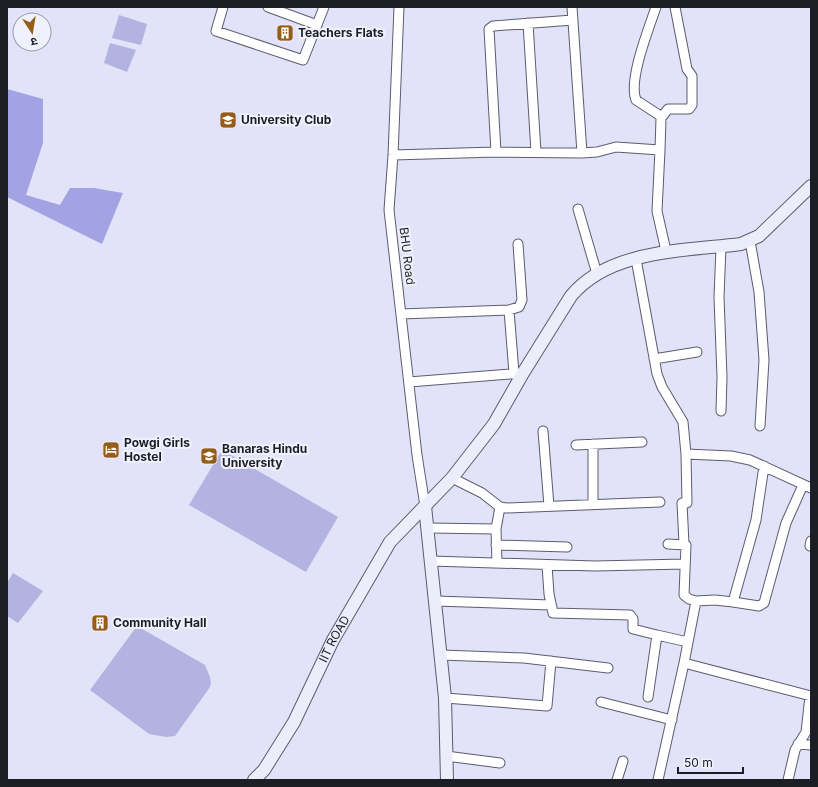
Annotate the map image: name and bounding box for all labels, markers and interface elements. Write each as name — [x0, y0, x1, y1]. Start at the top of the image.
north arrow — [12, 12, 52, 52]
building icon: Teachers Flats — [275, 23, 295, 43]
place label: Teachers Flats — [298, 25, 384, 40]
text: उ — [29, 34, 39, 49]
school or university icon: University Club — [218, 110, 238, 130]
place label: University Club — [241, 112, 332, 127]
street label: BHU Road — [397, 226, 418, 286]
place label: Powgi Girls Hostel — [124, 435, 190, 464]
hotel icon: Powgi Girls Hostel — [101, 440, 121, 460]
place label: Banaras Hindu University — [222, 441, 307, 470]
school or university icon: Banaras Hindu University — [199, 446, 219, 466]
building icon: Community Hall — [90, 613, 110, 633]
street label: IIT ROAD — [315, 613, 353, 665]
place label: Community Hall — [113, 615, 207, 630]
scale bar — [678, 749, 743, 775]
text: 50 m — [684, 755, 713, 770]

